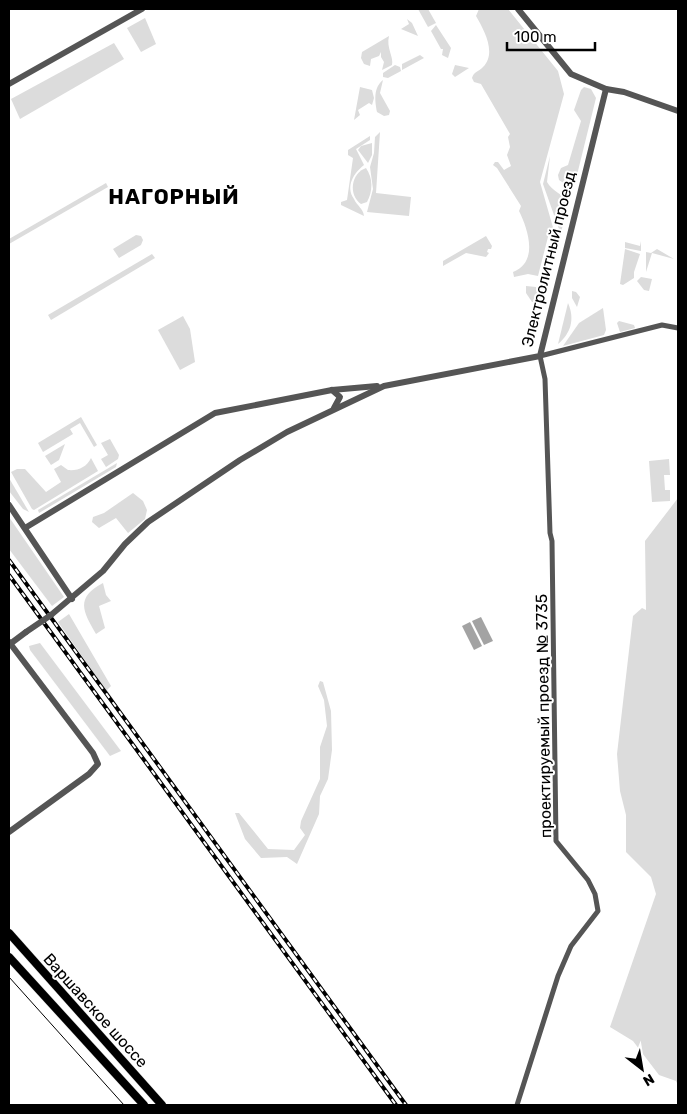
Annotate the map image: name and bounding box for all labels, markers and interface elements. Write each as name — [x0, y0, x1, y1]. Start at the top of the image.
scale bar — [507, 20, 594, 52]
text: 100 m — [514, 28, 556, 46]
street label: Электролитный проезд — [517, 169, 580, 349]
district label: НАГОРНЫЙ — [108, 184, 240, 209]
street label: проектируемый проезд № 3735 — [532, 594, 555, 838]
street label: Варшавское шоссе — [39, 949, 152, 1071]
north arrow — [617, 1044, 667, 1094]
text: N — [640, 1070, 657, 1090]

